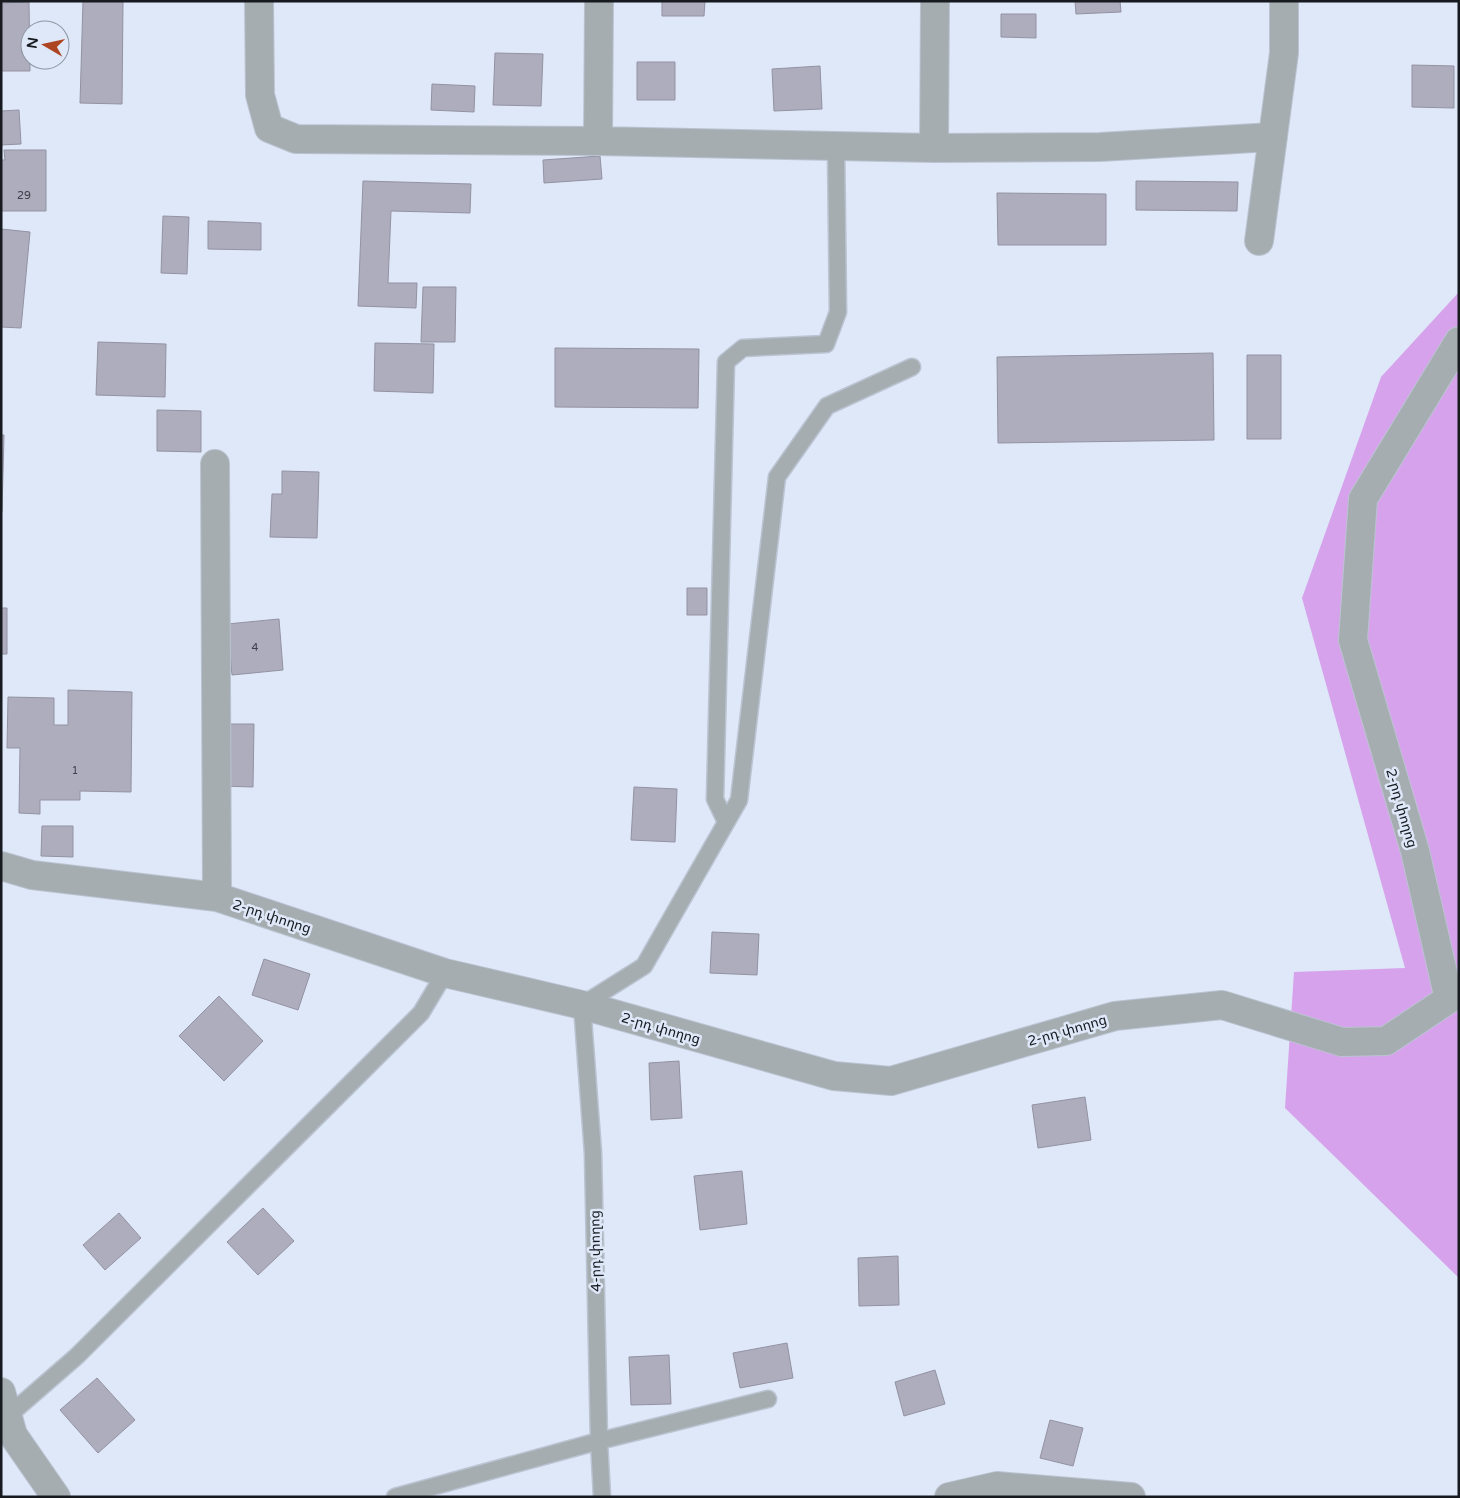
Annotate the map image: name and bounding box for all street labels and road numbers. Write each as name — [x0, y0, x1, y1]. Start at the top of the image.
street label: 2-րդ փողոց — [1382, 767, 1421, 850]
street label: 2-րդ փողոց — [230, 896, 313, 937]
street label: 2-րդ փողոց — [619, 1009, 702, 1048]
street label: 2-րդ փողոց — [1026, 1011, 1109, 1050]
street label: 4-րդ փողոց — [586, 1210, 605, 1292]

